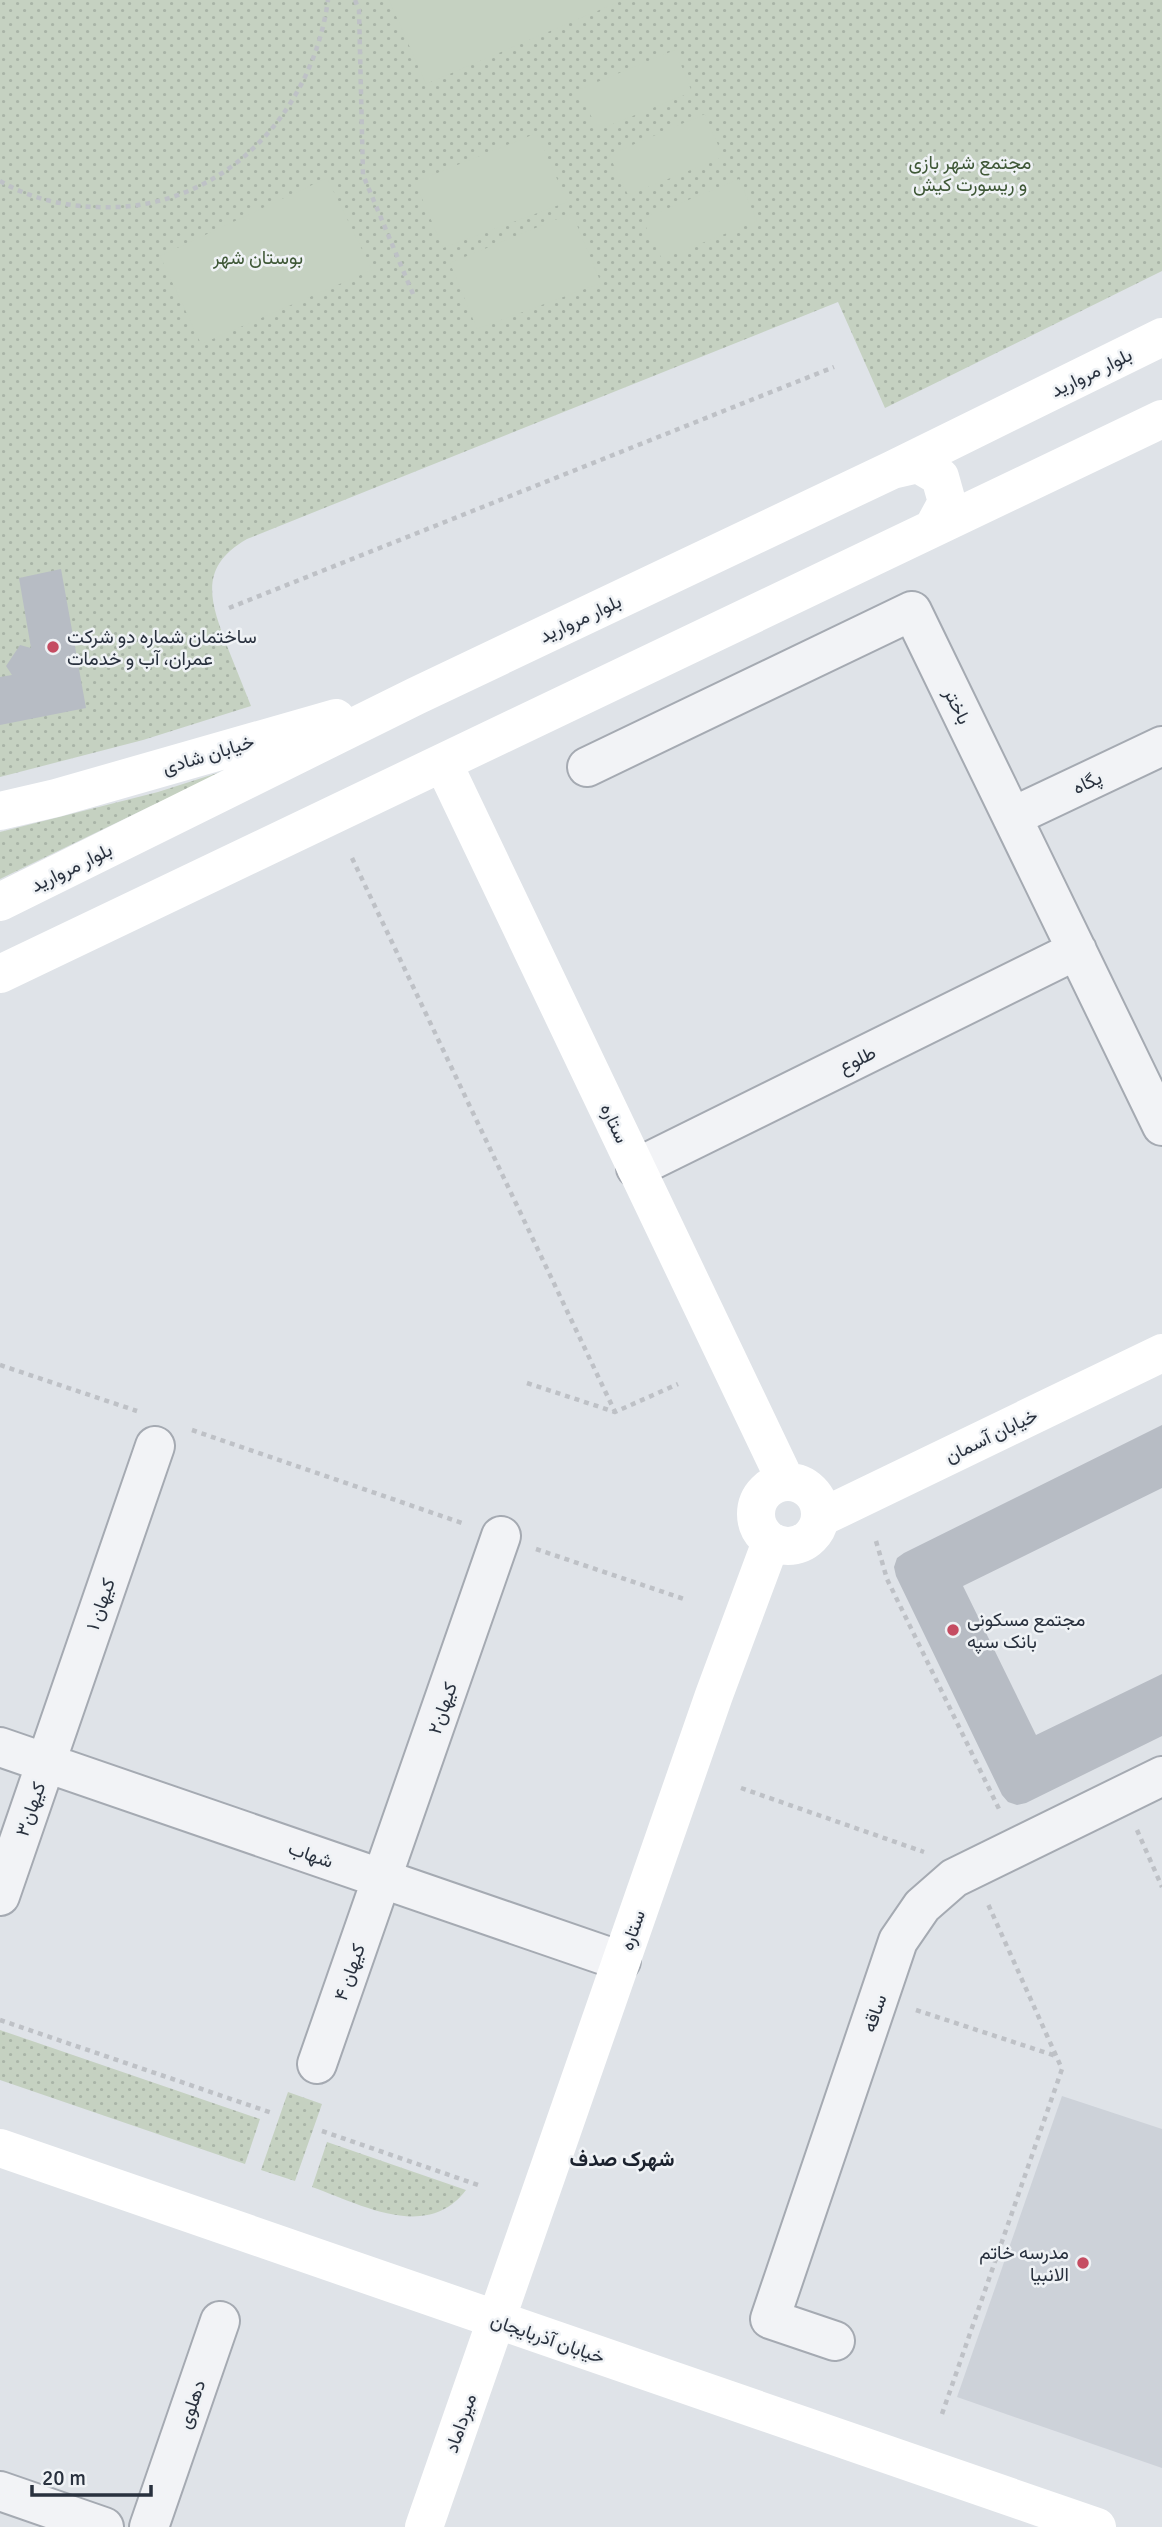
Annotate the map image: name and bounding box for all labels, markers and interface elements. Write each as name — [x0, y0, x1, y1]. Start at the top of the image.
park label: مجتمع شهر بازی و ریسورت کیش — [909, 151, 1031, 197]
park label: بوستان شهر — [212, 246, 303, 270]
street label: بلوار مروارید — [1047, 343, 1136, 403]
street label: بلوار مروارید — [536, 589, 625, 648]
place label: ساختمان شماره دو شرکت عمران، آب و خدمات — [67, 625, 257, 671]
marker: ساختمان شماره دو شرکت عمران، آب و خدمات — [45, 639, 61, 655]
street label: باختر — [938, 683, 976, 729]
street label: خیابان شادی — [160, 730, 257, 780]
street label: پگاه — [1069, 766, 1106, 801]
street label: بلوار مروارید — [27, 838, 116, 898]
street label: طلوع — [835, 1041, 880, 1079]
street label: ستاره — [595, 1100, 634, 1147]
street label: خیابان آسمان — [941, 1403, 1042, 1469]
street label: کیهان ۱ — [81, 1575, 121, 1633]
place label: مجتمع مسکونی بانک سپه — [967, 1608, 1085, 1655]
marker: مجتمع مسکونی بانک سپه — [945, 1622, 961, 1638]
street label: کیهان۲ — [423, 1679, 463, 1738]
street label: کیهان۳ — [10, 1779, 51, 1840]
street label: شهاب — [285, 1836, 336, 1874]
street label: ستاره — [615, 1907, 651, 1954]
street label: کیهان ۴ — [329, 1941, 371, 2004]
street label: ساقه — [857, 1991, 893, 2035]
district label: شهرک صدف — [570, 2146, 674, 2172]
place label: مدرسه خاتم الانبیا — [979, 2241, 1069, 2287]
marker: مدرسه خاتم الانبیا — [1075, 2255, 1091, 2271]
street label: خیابان آذربایجان — [487, 2308, 608, 2370]
street label: دهلوی — [172, 2377, 211, 2432]
street label: میرداماد — [440, 2390, 482, 2456]
scale bar — [32, 2454, 150, 2498]
text: 20 m — [42, 2465, 86, 2491]

